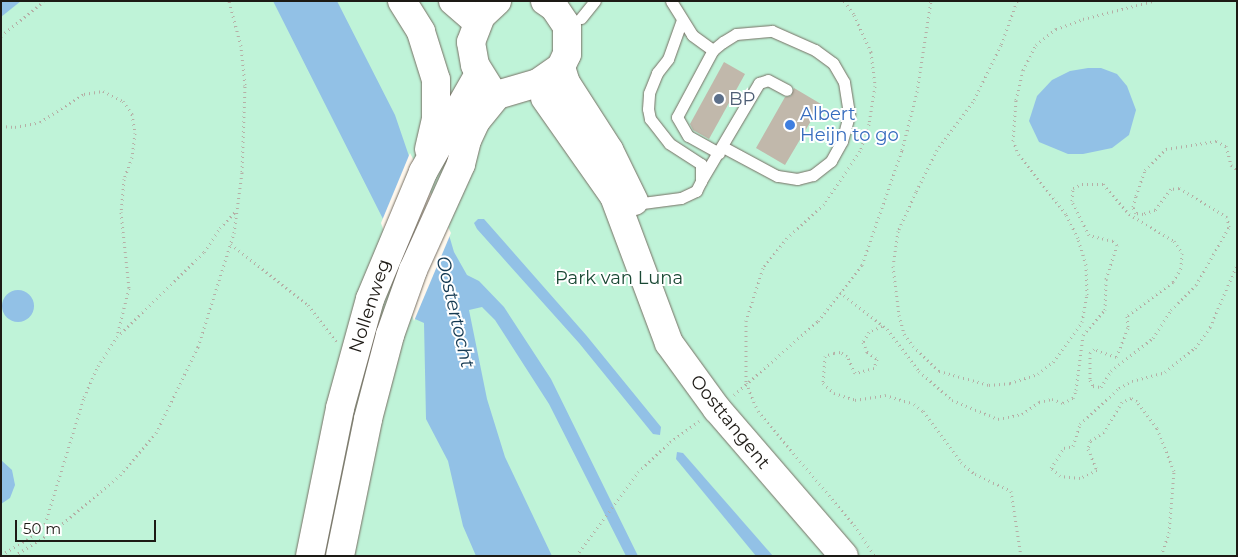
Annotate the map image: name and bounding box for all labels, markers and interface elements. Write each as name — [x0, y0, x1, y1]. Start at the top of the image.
place label: BP — [729, 88, 755, 110]
marker: BP — [713, 93, 725, 105]
place label: Albert Heijn to go — [800, 104, 899, 146]
marker: Albert Heijn to go — [784, 119, 796, 131]
water label: Oostertocht — [431, 254, 479, 370]
street label: Nollenweg — [345, 256, 395, 356]
park label: Park van Luna — [555, 267, 683, 289]
street label: Oosttangent — [686, 371, 774, 473]
scale bar — [18, 510, 159, 542]
text: 50 m — [23, 519, 61, 538]

